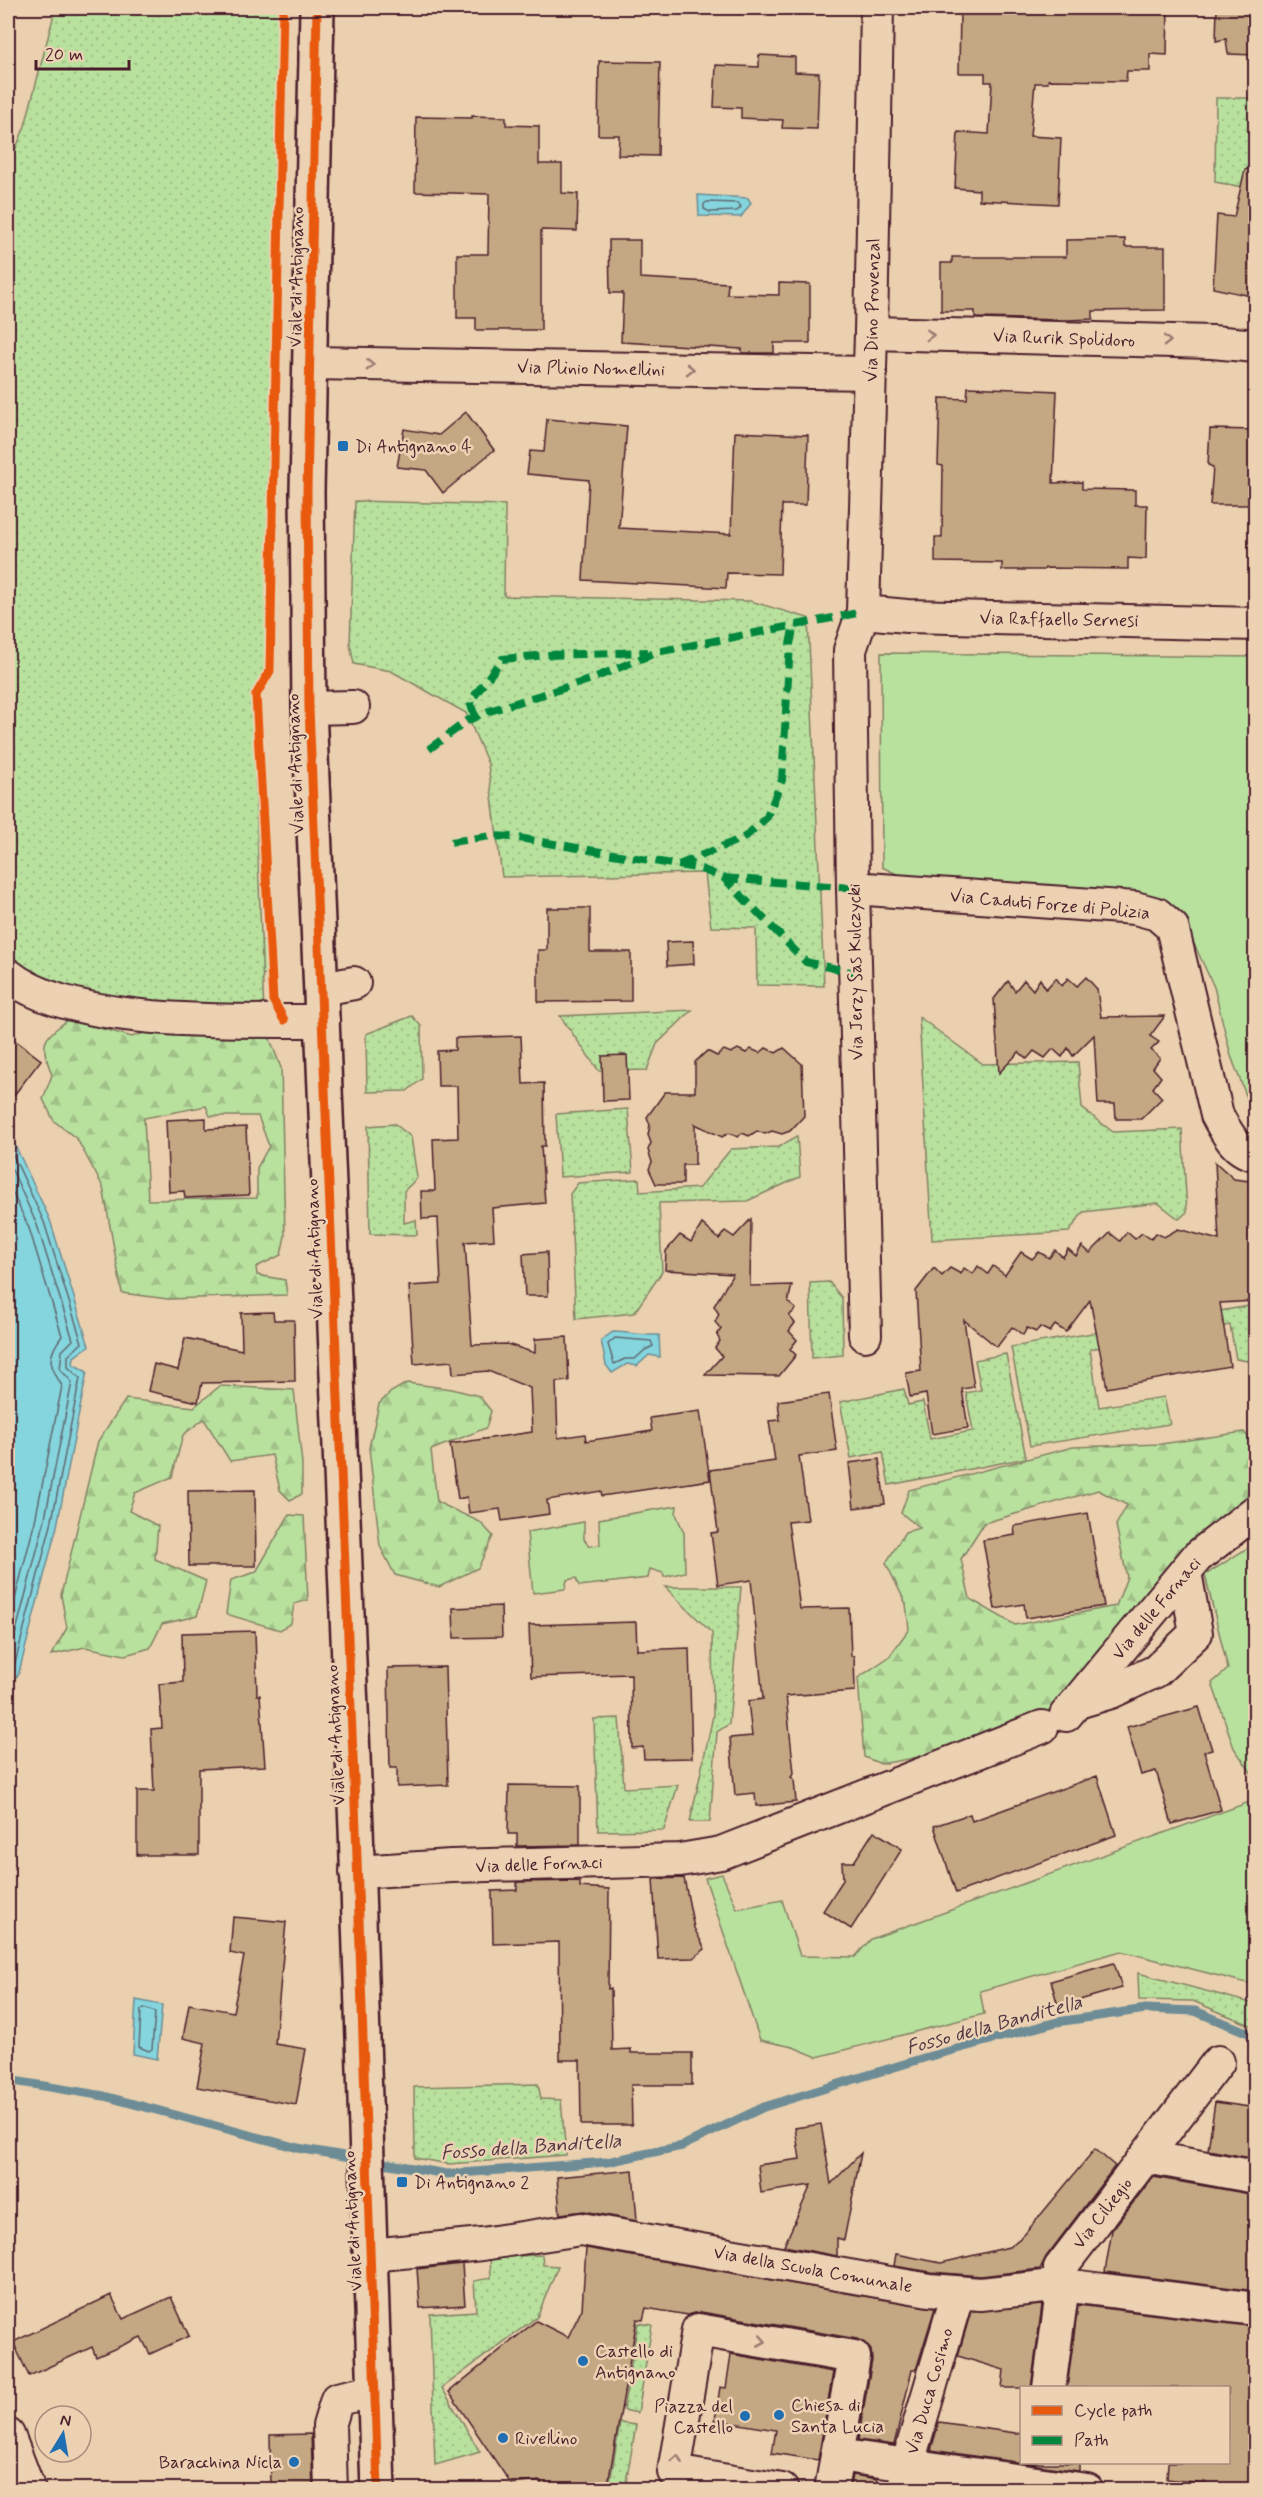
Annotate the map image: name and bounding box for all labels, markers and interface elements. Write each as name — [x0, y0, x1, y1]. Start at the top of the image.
scale bar — [36, 33, 129, 71]
text: 20 m — [45, 43, 83, 67]
street label: Viale di Antignano — [284, 206, 310, 348]
street label: Via Dino Provenzal — [860, 238, 886, 382]
street label: Via Rurik Spolidoro — [993, 325, 1135, 353]
one-way arrow — [925, 328, 934, 341]
one-way arrow — [1162, 335, 1171, 347]
street label: Via Plinio Nomellini — [517, 356, 665, 382]
one-way arrow — [365, 358, 374, 371]
one-way arrow — [686, 363, 695, 376]
place label: Di Antignano 4 — [355, 435, 472, 459]
marker: Di Antignano 4 — [336, 439, 350, 453]
street label: Via Raffaello Sernesi — [979, 607, 1139, 633]
street label: Viale di Antignano — [282, 693, 310, 835]
street label: Via Jerzy Sas Kulczycki — [842, 883, 870, 1061]
street label: Via Caduti Forze di Polizia — [949, 884, 1151, 926]
street label: Viale di Antignano — [301, 1178, 329, 1320]
street label: Via delle Fornaci — [1107, 1552, 1207, 1665]
street label: Viale di Antignano — [320, 1664, 352, 1806]
street label: Via delle Fornaci — [475, 1851, 603, 1879]
water label: Fosso della Banditella — [903, 1989, 1086, 2062]
water label: Fosso della Banditella — [440, 2128, 623, 2167]
street label: Viale di Antignano — [337, 2150, 369, 2292]
place label: Di Antignano 2 — [414, 2171, 529, 2195]
street label: Via Ciliegio — [1067, 2173, 1138, 2254]
marker: Di Antignano 2 — [395, 2175, 409, 2189]
street label: Via della Scuola Comunale — [712, 2241, 914, 2299]
street label: Via Duca Cosimo — [900, 2325, 959, 2457]
one-way arrow — [757, 2334, 767, 2347]
place label: Castello di Antignano — [595, 2340, 676, 2385]
marker: Castello di Antignano — [576, 2354, 590, 2368]
legend — [1020, 2386, 1230, 2464]
place label: Chiesa di Santa Lucia — [791, 2394, 884, 2439]
place label: Piazza del Castello — [654, 2395, 733, 2440]
text: Cycle path — [1074, 2399, 1152, 2423]
north arrow — [33, 2404, 93, 2464]
marker: Chiesa di Santa Lucia — [772, 2408, 786, 2422]
text: N — [58, 2409, 73, 2432]
marker: Piazza del Castello — [738, 2409, 752, 2423]
place label: Rivellino — [515, 2427, 577, 2451]
text: Path — [1074, 2429, 1109, 2453]
marker: Rivellino — [496, 2431, 510, 2445]
place label: Baracchina Nicla — [159, 2451, 282, 2475]
one-way arrow — [670, 2454, 682, 2464]
marker: Baracchina Nicla — [287, 2455, 301, 2469]

